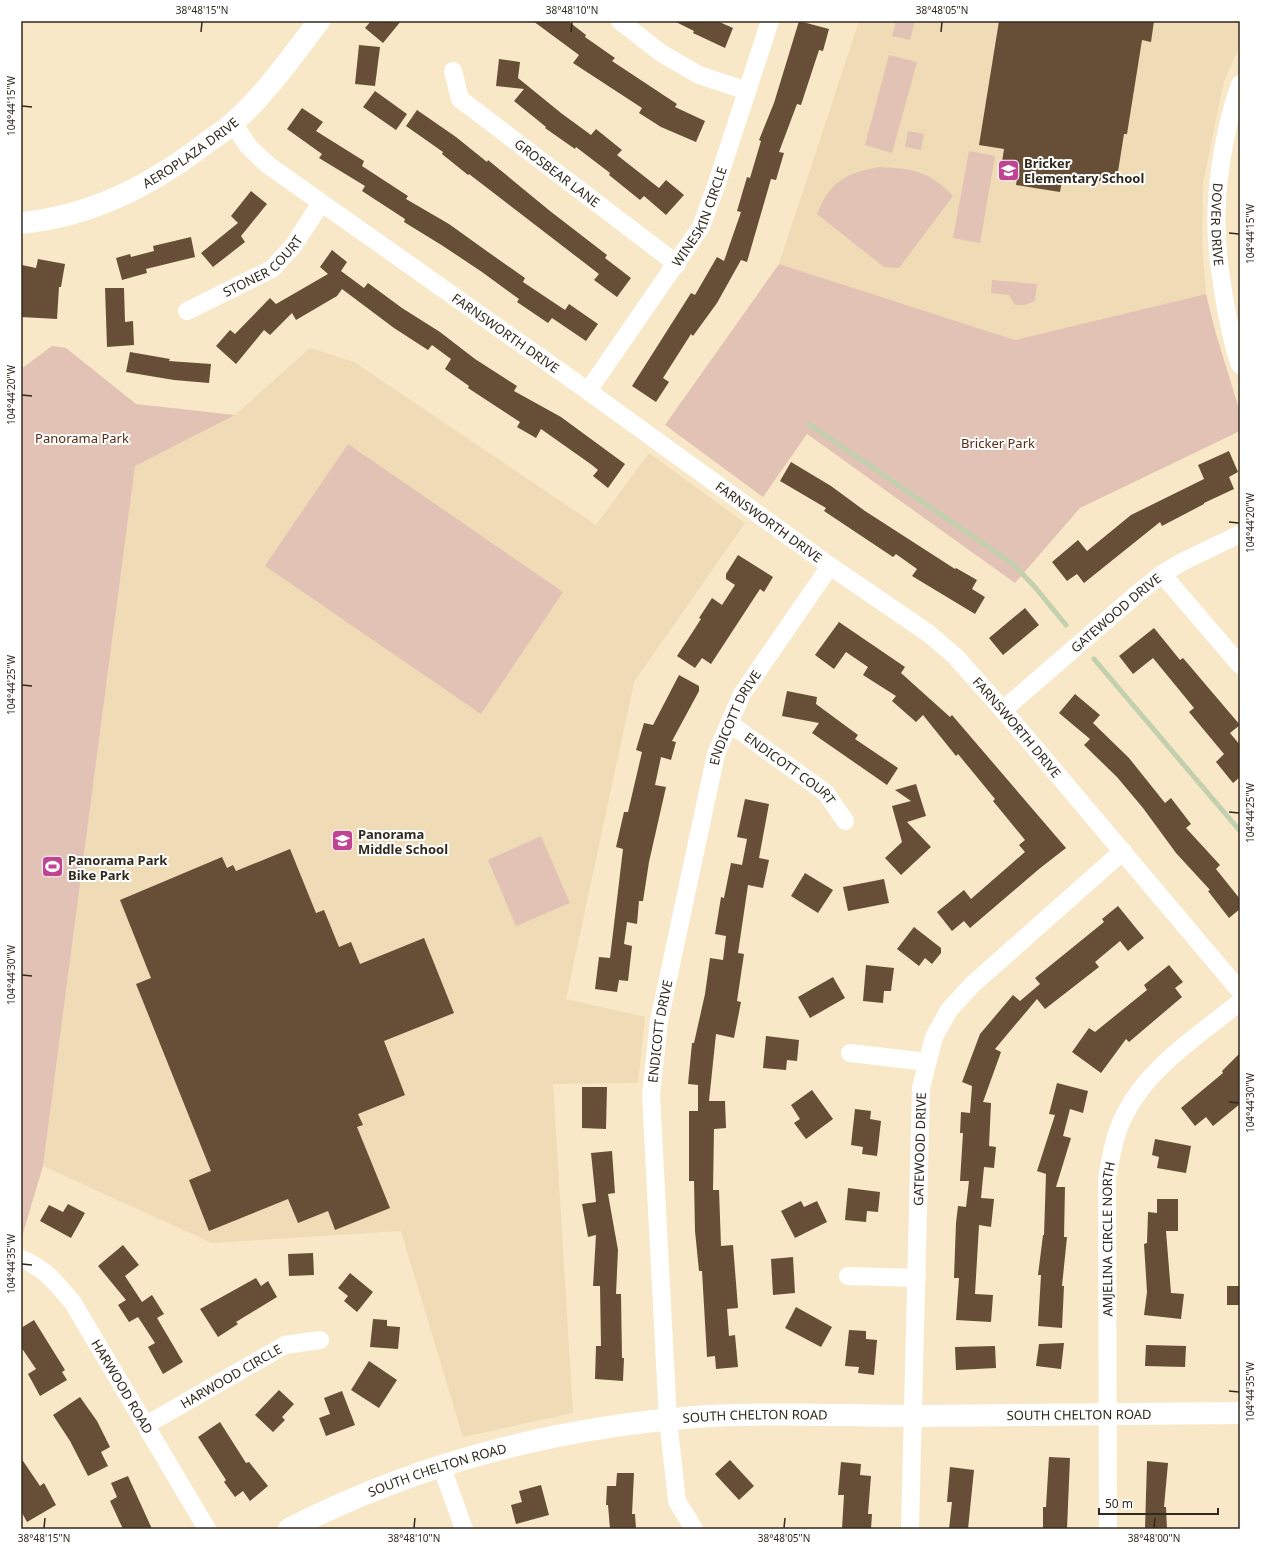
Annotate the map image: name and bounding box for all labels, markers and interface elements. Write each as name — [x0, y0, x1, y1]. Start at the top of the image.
text: 38°48'15"N — [176, 3, 228, 17]
text: 38°48'10"N — [546, 3, 598, 17]
text: 38°48'05"N — [916, 3, 968, 17]
text: 104°44'15"W — [4, 75, 18, 136]
street label: AEROPLAZA DRIVE — [139, 113, 242, 192]
street label: GROSBEAR LANE — [511, 135, 604, 211]
place label: Bricker Elementary School — [1024, 154, 1144, 187]
school or university icon: Bricker Elementary School — [995, 157, 1021, 183]
street label: WINESKIN CIRCLE — [668, 164, 731, 270]
street label: DOVER DRIVE — [1207, 182, 1228, 267]
text: 104°44'15"W — [1243, 203, 1257, 264]
street label: STONER COURT — [220, 231, 307, 301]
street label: FARNSWORTH DRIVE — [448, 289, 563, 377]
text: 104°44'20"W — [4, 364, 18, 425]
park label: Panorama Park — [35, 429, 129, 447]
park label: Bricker Park — [961, 434, 1035, 452]
street label: FARNSWORTH DRIVE — [712, 477, 826, 566]
text: 104°44'20"W — [1243, 492, 1257, 553]
street label: GATEWOOD DRIVE — [1067, 569, 1165, 656]
text: 104°44'25"W — [4, 654, 18, 715]
street label: ENDICOTT DRIVE — [705, 666, 765, 767]
street label: FARNSWORTH DRIVE — [969, 673, 1065, 781]
street label: ENDICOTT COURT — [741, 728, 840, 808]
text: 104°44'25"W — [1243, 782, 1257, 843]
place label: Panorama Middle School — [358, 825, 448, 858]
school or university icon: Panorama Middle School — [330, 828, 356, 854]
place label: Panorama Park Bike Park — [68, 851, 168, 884]
sports icon: Panorama Park Bike Park — [39, 854, 65, 880]
text: 104°44'30"W — [4, 944, 18, 1005]
street label: ENDICOTT DRIVE — [643, 978, 677, 1084]
text: 104°44'30"W — [1243, 1072, 1257, 1133]
street label: GATEWOOD DRIVE — [909, 1092, 930, 1206]
street label: AMJELINA CIRCLE NORTH — [1098, 1160, 1119, 1317]
text: 104°44'35"W — [4, 1233, 18, 1294]
street label: HARWOOD ROAD — [87, 1336, 157, 1437]
street label: HARWOOD CIRCLE — [177, 1340, 285, 1412]
text: 104°44'35"W — [1243, 1361, 1257, 1422]
street label: SOUTH CHELTON ROAD — [682, 1405, 828, 1427]
street label: SOUTH CHELTON ROAD — [1007, 1405, 1152, 1424]
street label: SOUTH CHELTON ROAD — [365, 1439, 509, 1501]
scale bar — [1099, 1490, 1218, 1516]
text: 50 m — [1105, 1495, 1133, 1512]
text: 38°48'15"N — [18, 1531, 70, 1545]
text: 38°48'10"N — [388, 1531, 440, 1545]
text: 38°48'05"N — [758, 1531, 810, 1545]
text: 38°48'00"N — [1128, 1531, 1180, 1545]

